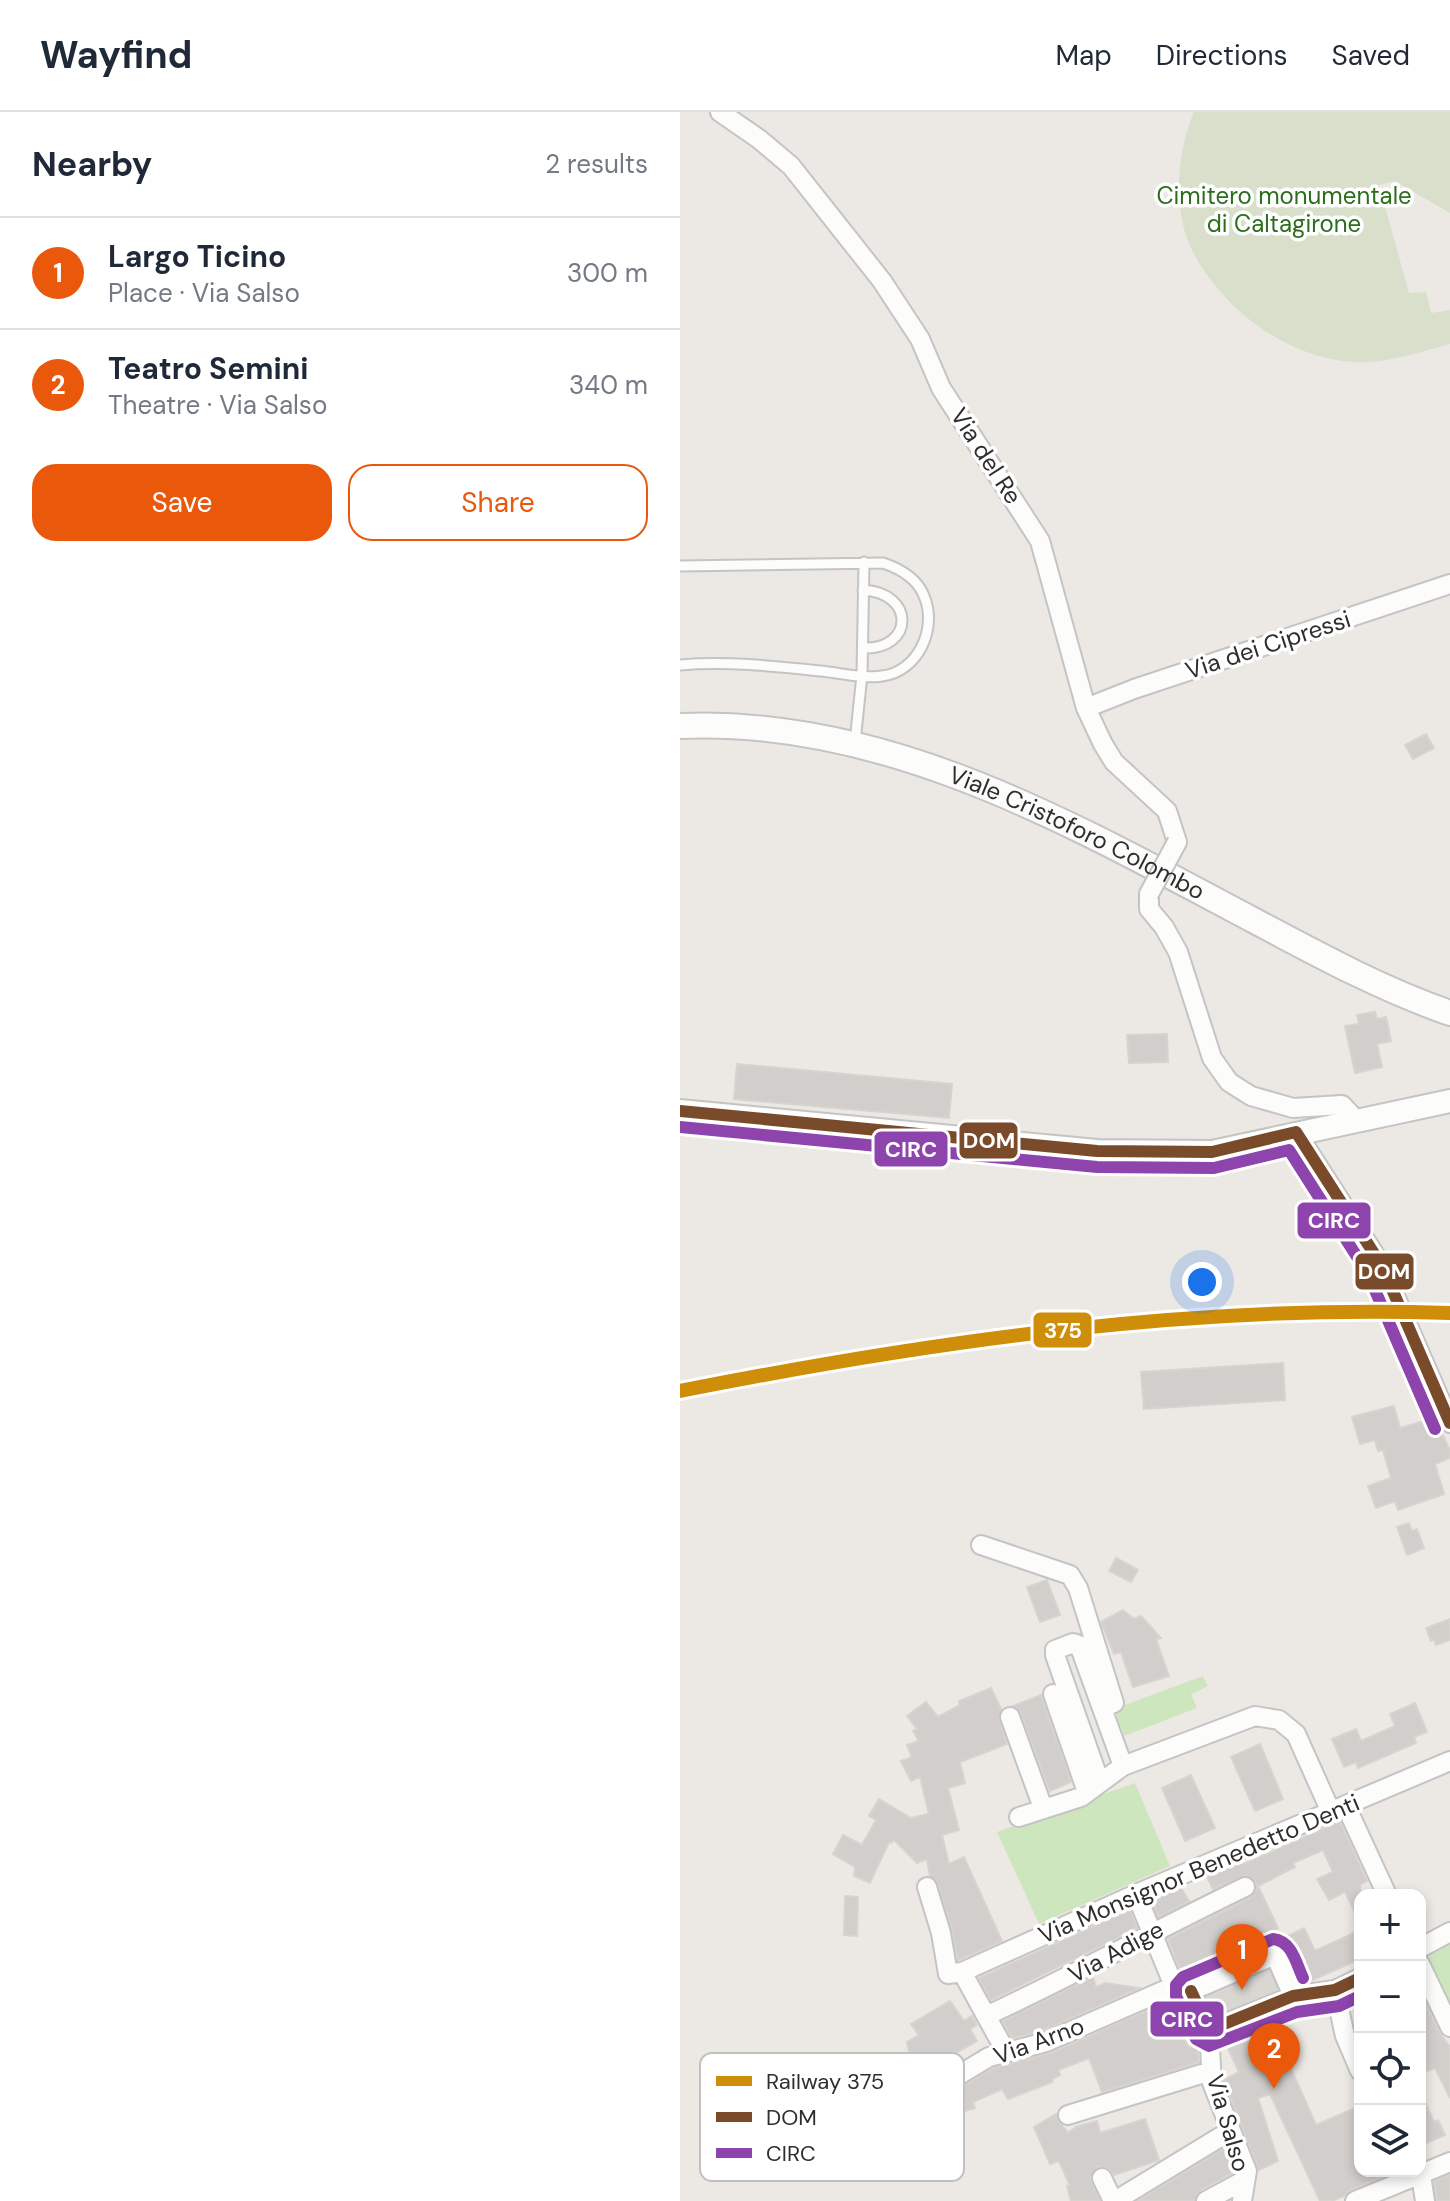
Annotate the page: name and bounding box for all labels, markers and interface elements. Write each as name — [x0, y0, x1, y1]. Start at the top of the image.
text: Wayfind — [40, 30, 193, 80]
text: Map — [1055, 37, 1112, 74]
text: Directions — [1156, 37, 1288, 74]
text: Saved — [1332, 37, 1410, 74]
text: Nearby — [32, 142, 152, 187]
text: 2 results — [545, 147, 648, 181]
park label: Cimitero monumentale di Caltagirone — [1156, 180, 1412, 239]
text: Largo Ticino — [108, 237, 286, 276]
text: 1 — [53, 256, 63, 290]
text: 300 m — [567, 256, 648, 290]
text: Place · Via Salso — [108, 276, 300, 310]
text: Teatro Semini — [108, 349, 308, 388]
text: 2 — [50, 368, 66, 402]
text: 340 m — [569, 368, 648, 402]
text: Theatre · Via Salso — [108, 388, 327, 422]
street label: Via del Re — [944, 402, 1029, 510]
button: Save — [32, 464, 332, 541]
button: Share — [348, 464, 648, 541]
street label: Via dei Cipressi — [1181, 603, 1354, 686]
street label: Viale Cristoforo Colombo — [945, 759, 1210, 907]
line badge: DOM — [958, 1121, 1019, 1160]
text: DOM — [963, 1126, 1015, 1155]
line badge: CIRC — [873, 1130, 949, 1168]
text: CIRC — [885, 1135, 937, 1164]
line badge: CIRC — [1296, 1201, 1372, 1240]
text: CIRC — [1308, 1206, 1360, 1235]
line badge: DOM — [1354, 1252, 1415, 1291]
text: DOM — [1358, 1257, 1410, 1286]
your location — [1182, 1262, 1222, 1302]
line badge: 375 — [1032, 1311, 1093, 1349]
text: 375 — [1044, 1316, 1082, 1345]
street label: Via Monsignor Benedetto Denti — [1034, 1787, 1364, 1950]
map controls — [1354, 1889, 1426, 2177]
button: + — [1354, 1889, 1426, 1961]
street label: Via Adige — [1063, 1913, 1169, 1990]
pin: 1 — [1216, 1924, 1268, 1990]
button: − — [1354, 1961, 1426, 2033]
line badge: CIRC — [1149, 2000, 1225, 2038]
text: CIRC — [1161, 2005, 1213, 2034]
street label: Via Arno — [989, 2010, 1088, 2071]
pin: 2 — [1248, 2023, 1300, 2089]
button: locate — [1354, 2033, 1426, 2105]
legend — [700, 2053, 964, 2181]
text: Railway 375 — [766, 2067, 884, 2096]
street label: Via Salso — [1200, 2071, 1257, 2175]
text: DOM — [766, 2103, 817, 2132]
button: layers — [1354, 2105, 1426, 2177]
text: CIRC — [766, 2139, 816, 2168]

